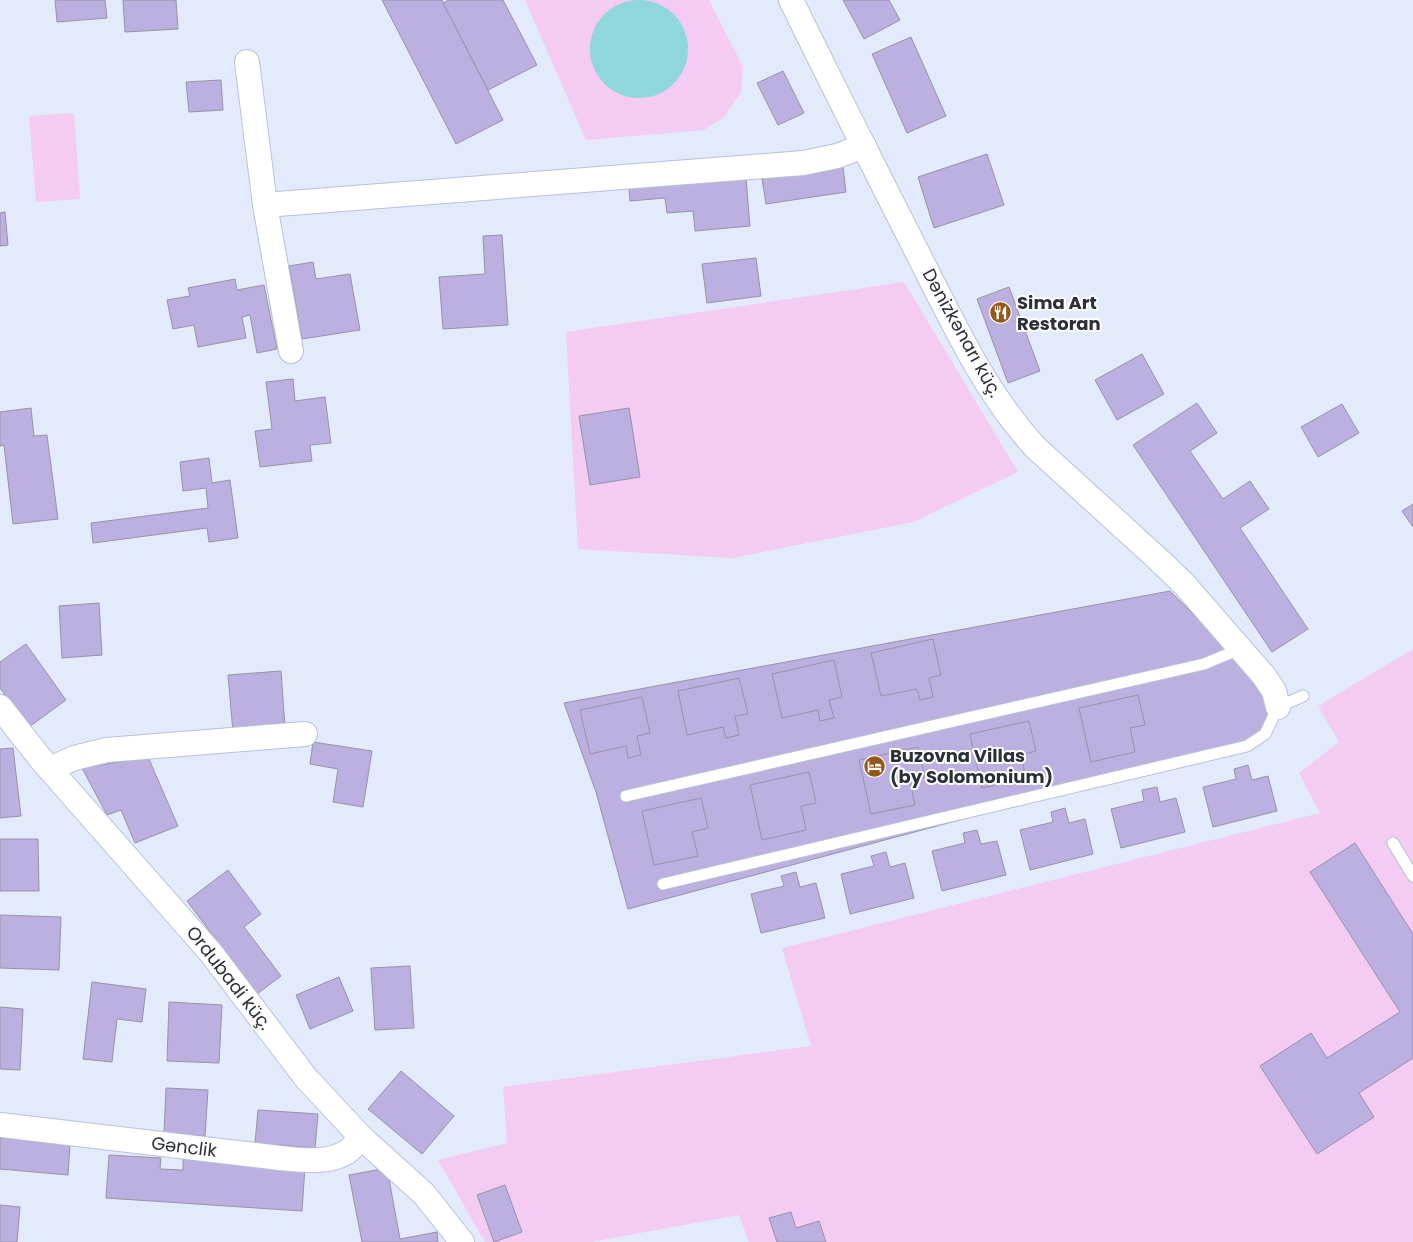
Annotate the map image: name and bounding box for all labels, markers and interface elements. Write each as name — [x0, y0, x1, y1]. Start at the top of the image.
street label: Dənizkənarı küç. — [917, 264, 1008, 402]
place label: Sima Art Restoran — [1017, 290, 1101, 336]
restaurant icon: Sima Art Restoran — [989, 301, 1013, 325]
place label: Buzovna Villas (by Solomonium) — [890, 743, 1053, 789]
hotel icon: Buzovna Villas (by Solomonium) — [862, 754, 886, 778]
street label: Ordubadi küç. — [181, 920, 278, 1035]
street label: Gənclik — [150, 1130, 219, 1163]

